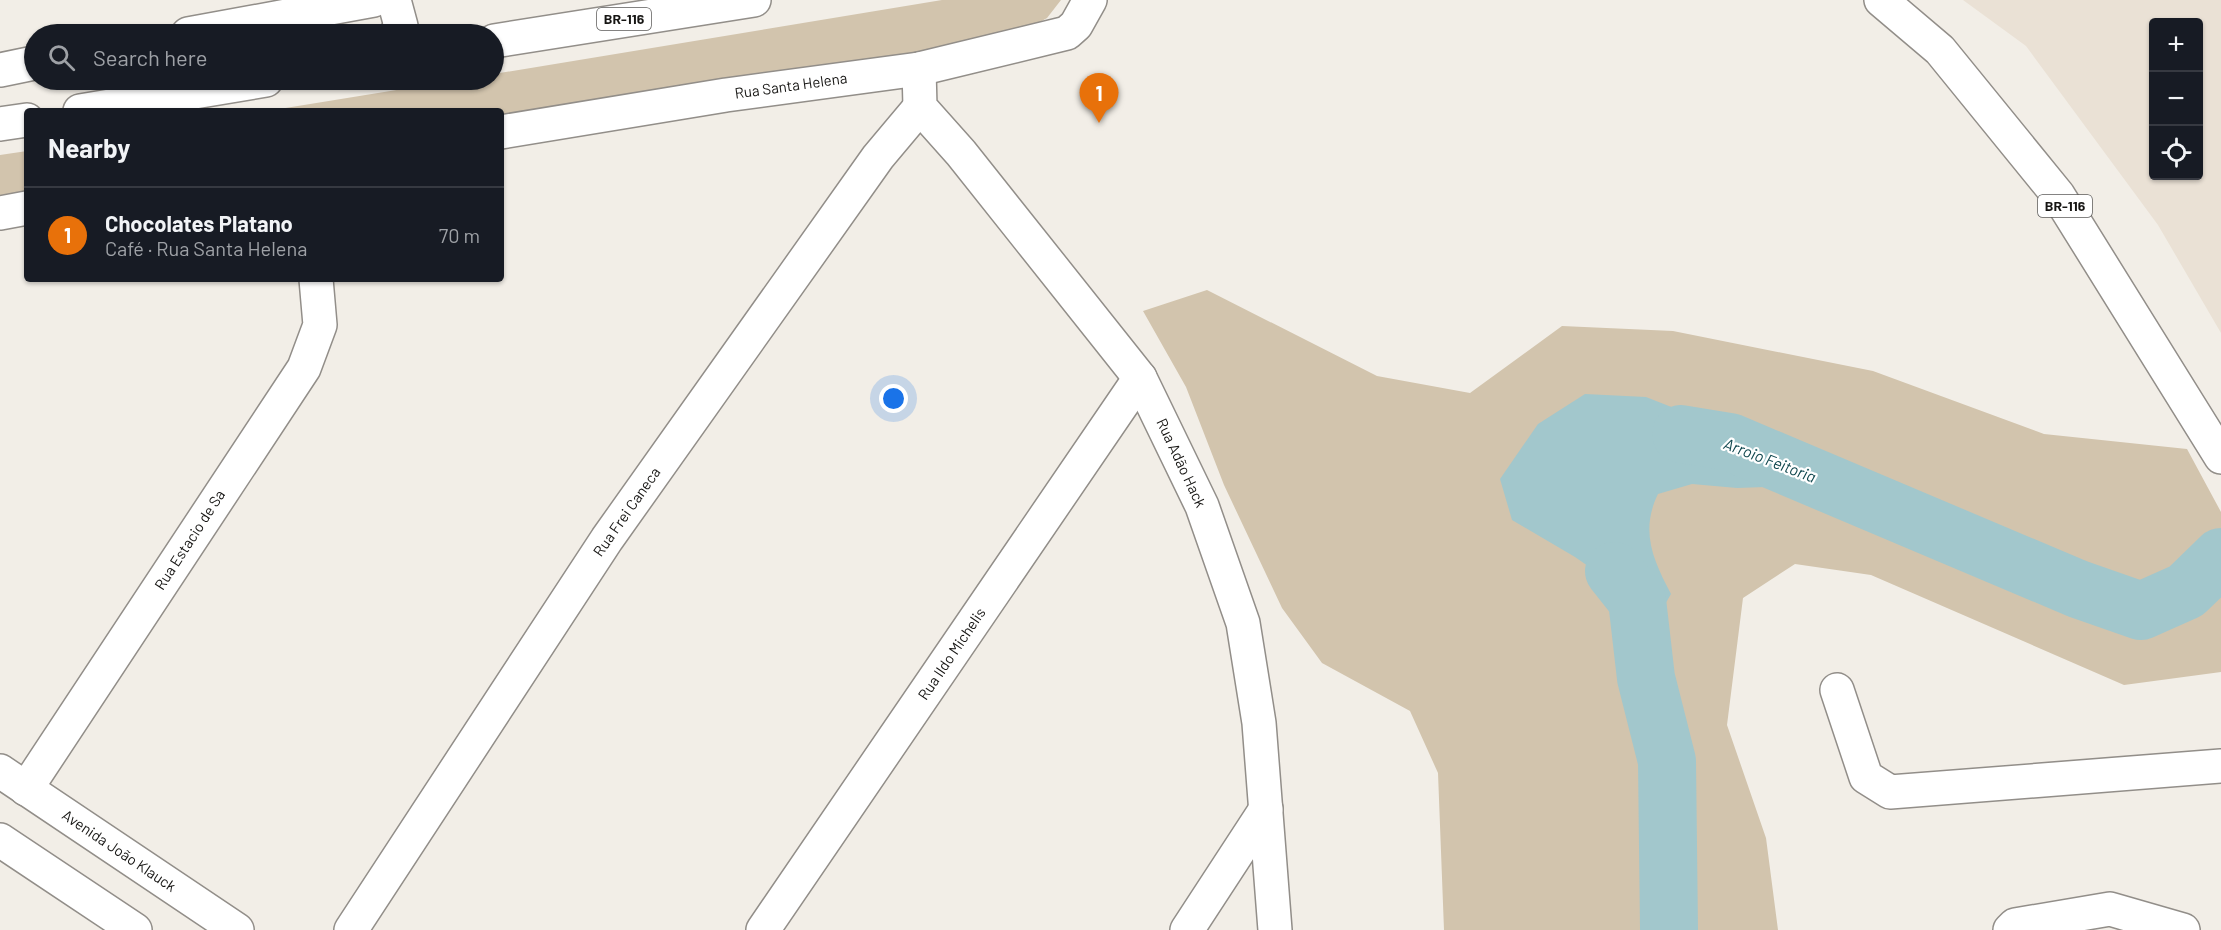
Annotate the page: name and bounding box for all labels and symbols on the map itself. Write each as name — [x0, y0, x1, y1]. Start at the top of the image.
road number: BR-116 — [597, 8, 651, 30]
street label: Rua Santa Helena — [733, 68, 848, 102]
pin: 1 — [1080, 74, 1118, 123]
road number: BR-116 — [2038, 195, 2092, 217]
your location — [879, 384, 908, 413]
street label: Rua Adão Hack — [1153, 415, 1211, 511]
water label: Arroio Feitoria — [1721, 433, 1819, 486]
street label: Rua Frei Caneca — [589, 463, 664, 559]
street label: Rua Estacio de Sa — [150, 486, 228, 593]
street label: Rua Ildo Michelis — [914, 604, 989, 703]
street label: Avenida João Klauck — [59, 805, 180, 895]

